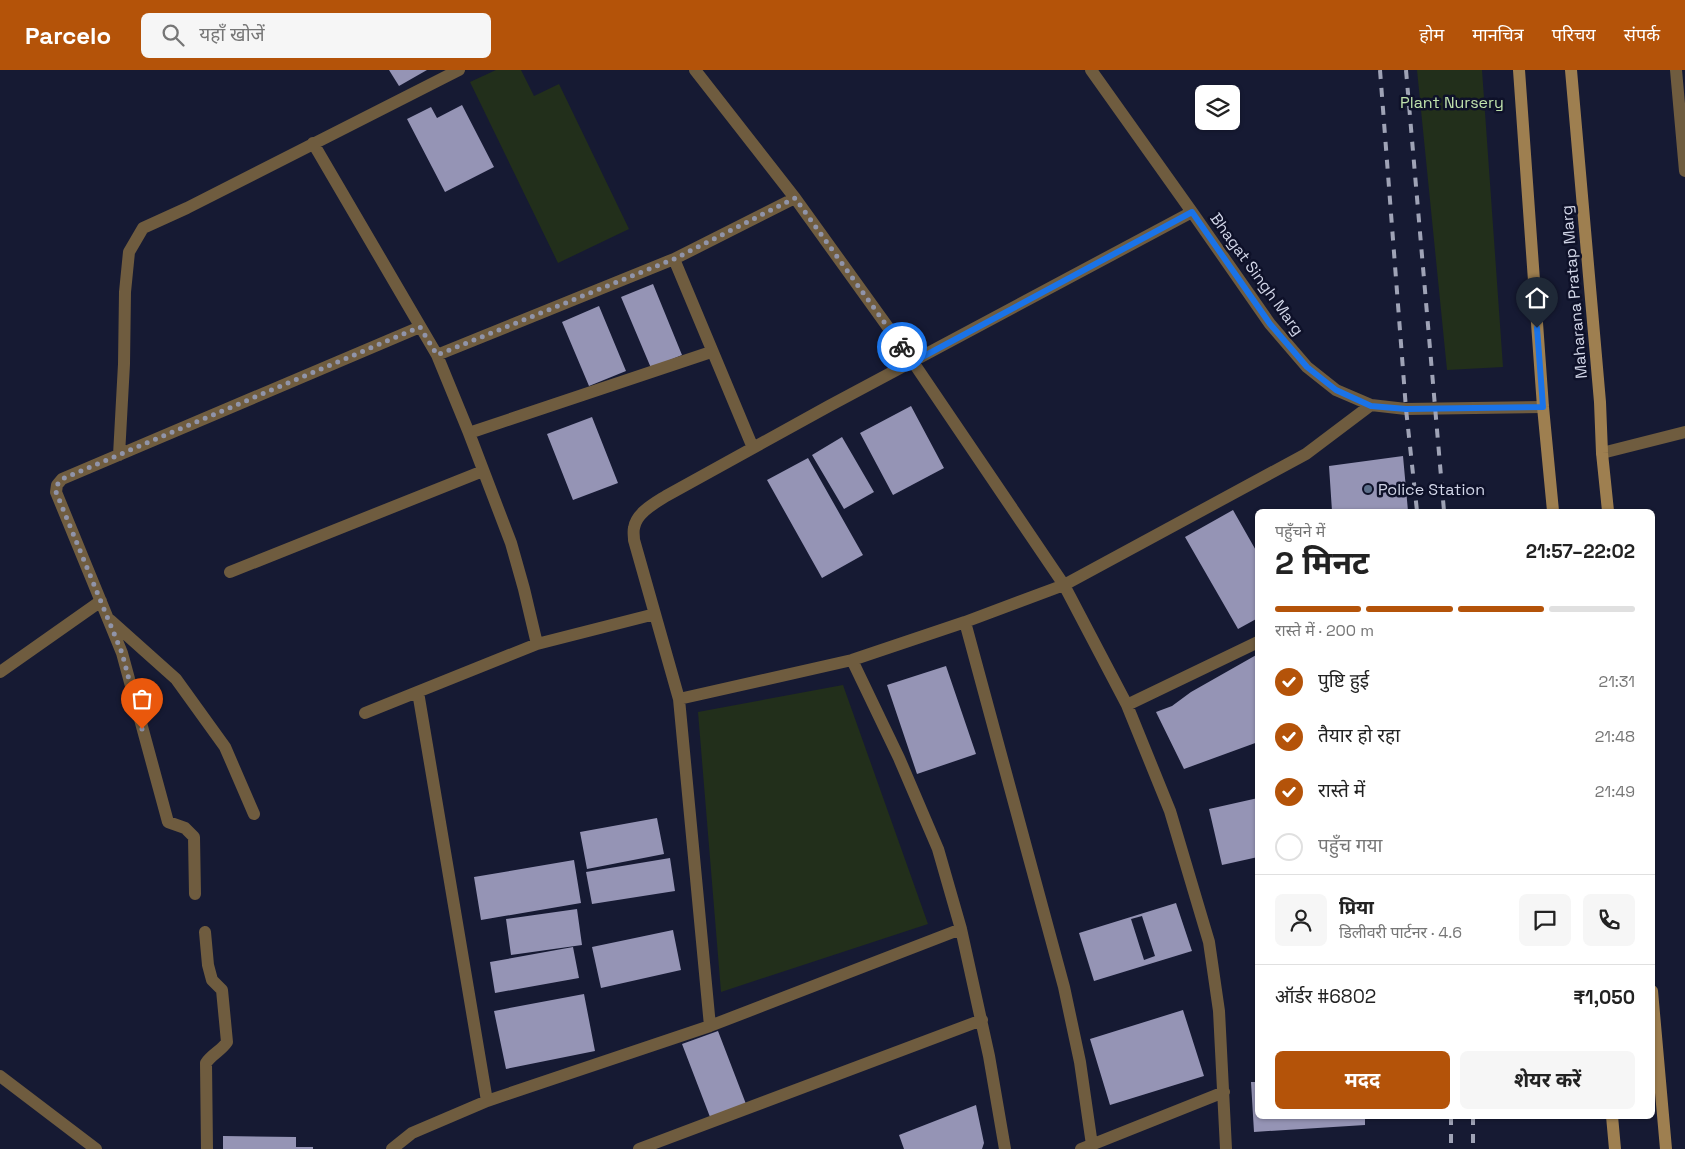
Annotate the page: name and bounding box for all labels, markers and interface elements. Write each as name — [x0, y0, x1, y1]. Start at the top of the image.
search box — [141, 13, 491, 58]
text: Parcelo — [25, 20, 111, 51]
icon: search — [159, 21, 187, 49]
text: यहाँ खोजें — [199, 22, 265, 47]
text: होम — [1419, 23, 1444, 46]
text: मानचित्र — [1472, 23, 1524, 46]
text: परिचय — [1552, 23, 1596, 46]
text: संपर्क — [1624, 23, 1660, 46]
map controls — [1195, 85, 1240, 130]
button: layers — [1195, 85, 1240, 130]
park label: Plant Nursery — [1400, 92, 1504, 113]
street label: Maharana Pratap Marg — [1556, 204, 1592, 380]
street label: Bhagat Singh Marg — [1205, 209, 1309, 339]
pin — [1516, 277, 1558, 328]
icon: home — [1523, 284, 1551, 312]
courier — [877, 322, 927, 372]
icon: bike — [888, 333, 916, 361]
place label: Police Station — [1378, 479, 1485, 500]
marker: Police Station — [1362, 483, 1374, 495]
text: पहुँचने में — [1275, 521, 1325, 542]
text: 21:57–22:02 — [1526, 539, 1635, 564]
text: 2 मिनट — [1275, 543, 1369, 583]
text: रास्ते में · 200 m — [1275, 620, 1374, 641]
icon: check — [1275, 668, 1303, 696]
text: पुष्टि हुई — [1318, 668, 1369, 693]
text: 21:31 — [1598, 671, 1635, 692]
pin — [121, 678, 163, 729]
icon: bag — [128, 685, 156, 713]
icon: check — [1275, 723, 1303, 751]
text: तैयार हो रहा — [1318, 723, 1400, 748]
text: 21:48 — [1595, 726, 1635, 747]
icon: check — [1275, 778, 1303, 806]
text: रास्ते में — [1318, 778, 1365, 803]
text: 21:49 — [1595, 781, 1635, 802]
text: पहुँच गया — [1318, 833, 1382, 858]
button: person — [1275, 894, 1327, 946]
button: chat — [1519, 894, 1571, 946]
button: phone — [1583, 894, 1635, 946]
text: प्रिया — [1339, 895, 1374, 920]
text: डिलीवरी पार्टनर · 4.6 — [1339, 922, 1462, 943]
text: ऑर्डर #6802 — [1275, 984, 1376, 1009]
text: ₹1,050 — [1573, 985, 1635, 1010]
button: मदद — [1275, 1051, 1450, 1109]
button: शेयर करें — [1460, 1051, 1635, 1109]

